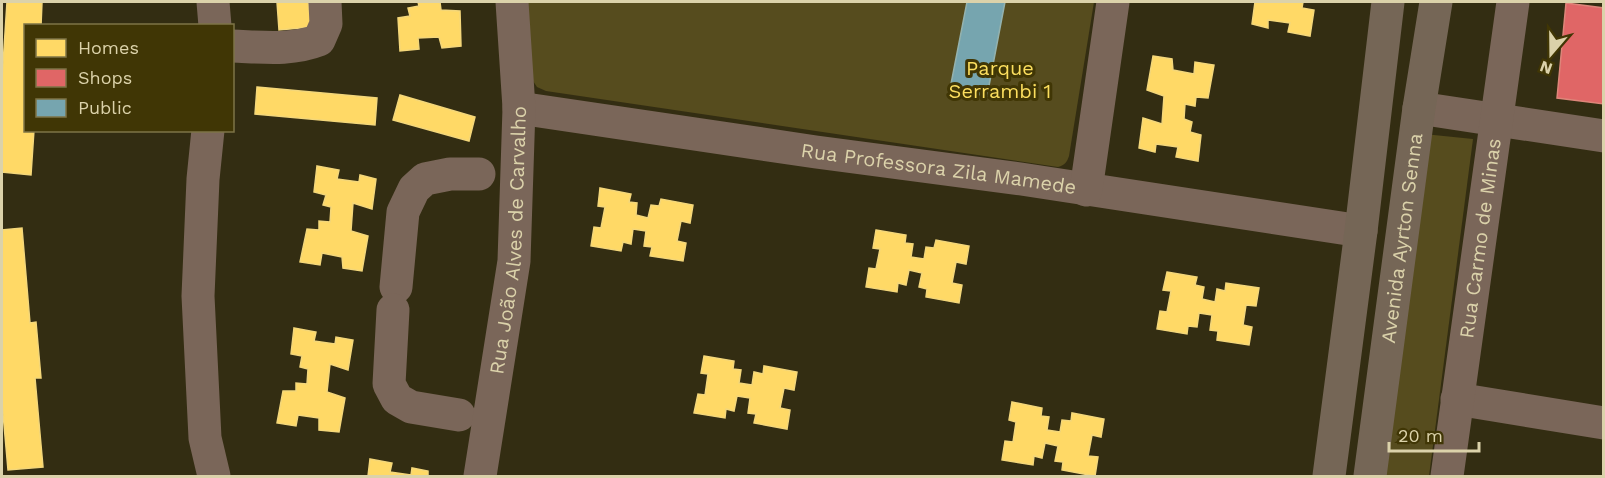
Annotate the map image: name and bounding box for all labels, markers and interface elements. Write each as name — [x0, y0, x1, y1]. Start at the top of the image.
legend — [24, 24, 234, 132]
north arrow — [1521, 24, 1581, 84]
text: Homes — [78, 37, 139, 58]
park label: Parque Serrambi 1 — [949, 56, 1051, 103]
text: N — [1537, 57, 1555, 79]
text: Shops — [78, 67, 132, 88]
text: Public — [78, 97, 132, 118]
street label: Rua João Alves de Carvalho — [484, 106, 531, 376]
street label: Avenida Ayrton Senna — [1376, 131, 1428, 345]
street label: Rua Carmo de Minas — [1454, 137, 1506, 340]
street label: Rua Professora Zila Mamede — [799, 138, 1078, 199]
scale bar — [1389, 415, 1479, 453]
text: 20 m — [1398, 425, 1443, 446]

